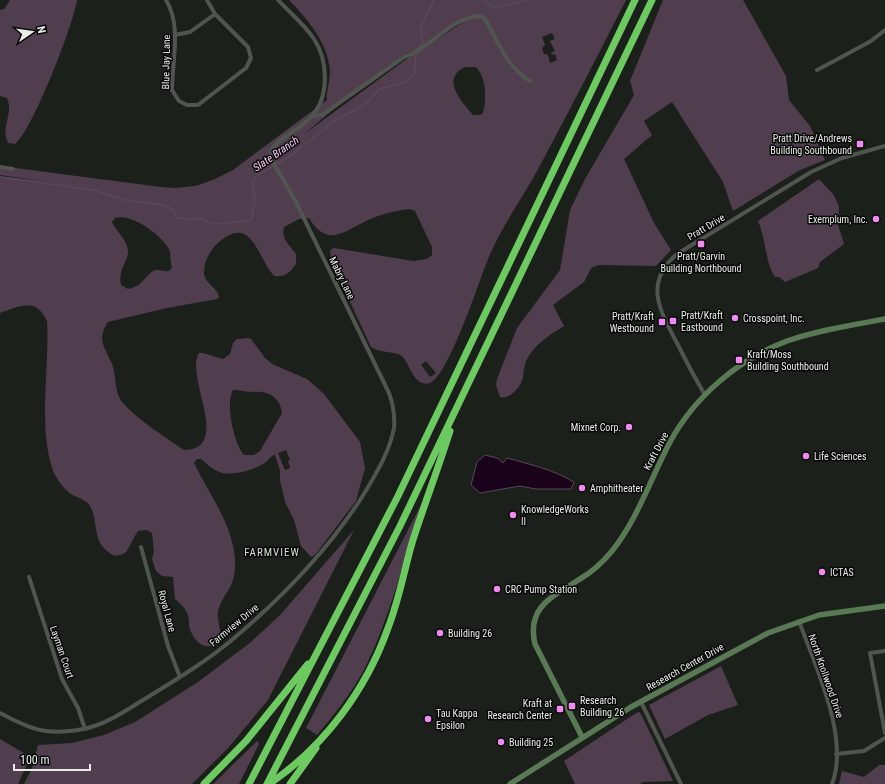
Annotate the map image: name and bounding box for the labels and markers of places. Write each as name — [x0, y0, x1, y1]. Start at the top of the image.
place label: Pratt Drive/Andrews Building Southbound — [770, 133, 852, 156]
marker: Pratt Drive/Andrews Building Southbound — [855, 139, 865, 149]
place label: Exemplum, Inc. — [808, 214, 868, 225]
marker: Exemplum, Inc. — [871, 214, 881, 224]
marker: Pratt/Garvin Building Northbound — [696, 239, 706, 249]
place label: Pratt/Garvin Building Northbound — [660, 251, 742, 274]
place label: Pratt/Kraft Eastbound — [681, 310, 723, 333]
place label: Pratt/Kraft Westbound — [610, 311, 654, 334]
marker: Crosspoint, Inc. — [730, 313, 740, 323]
place label: Crosspoint, Inc. — [743, 313, 805, 324]
marker: Pratt/Kraft Eastbound — [668, 316, 678, 326]
marker: Pratt/Kraft Westbound — [657, 317, 667, 327]
place label: Kraft/Moss Building Southbound — [747, 349, 829, 372]
marker: Kraft/Moss Building Southbound — [734, 355, 744, 365]
place label: Mixnet Corp. — [571, 422, 621, 433]
marker: Mixnet Corp. — [624, 422, 634, 432]
marker: Life Sciences — [801, 451, 811, 461]
place label: Life Sciences — [814, 451, 867, 462]
marker: Amphitheater — [577, 483, 587, 493]
place label: Amphitheater — [590, 483, 643, 494]
place label: KnowledgeWorks II — [521, 504, 589, 527]
marker: KnowledgeWorks II — [508, 510, 518, 520]
marker: ICTAS — [817, 567, 827, 577]
place label: ICTAS — [830, 567, 854, 578]
marker: CRC Pump Station — [492, 584, 502, 594]
place label: CRC Pump Station — [505, 584, 577, 595]
marker: Building 26 — [435, 628, 445, 638]
place label: Building 26 — [448, 628, 492, 639]
place label: Research Building 26 — [580, 695, 624, 718]
place label: Kraft at Research Center — [487, 698, 552, 721]
marker: Research Building 26 — [567, 701, 577, 711]
marker: Kraft at Research Center — [555, 704, 565, 714]
place label: Tau Kappa Epsilon — [436, 708, 478, 731]
marker: Tau Kappa Epsilon — [423, 714, 433, 724]
marker: Building 25 — [496, 737, 506, 747]
place label: Building 25 — [509, 737, 553, 748]

